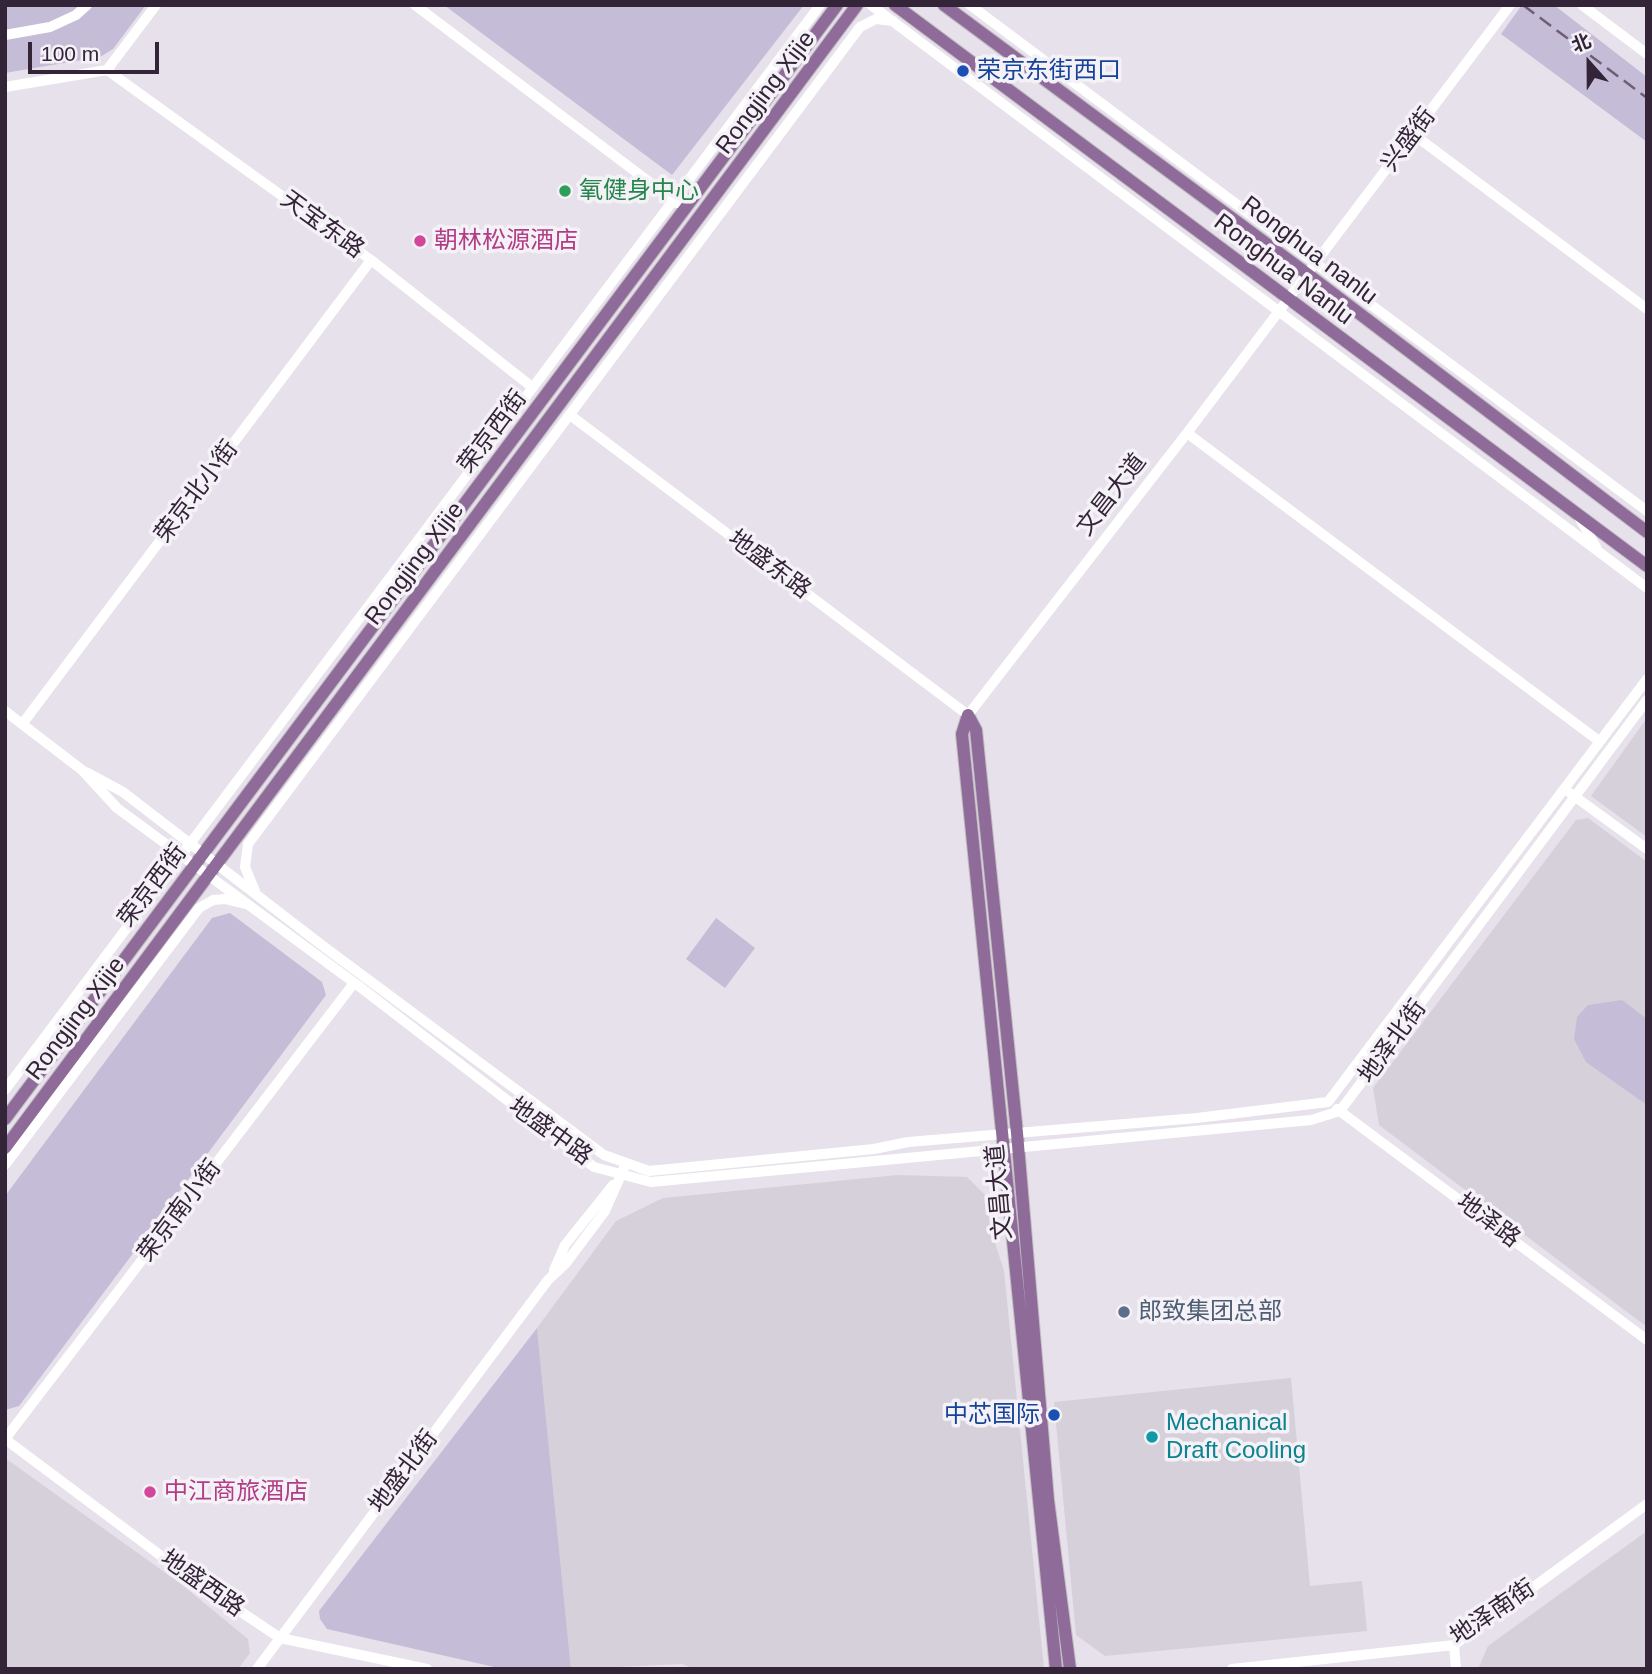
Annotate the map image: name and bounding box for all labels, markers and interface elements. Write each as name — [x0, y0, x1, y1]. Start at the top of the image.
street label: Rongjing Xijie — [710, 26, 822, 160]
scale bar — [32, 28, 163, 72]
north arrow — [1554, 28, 1624, 98]
text: 北 — [1569, 30, 1594, 56]
text: 100 m — [41, 42, 99, 65]
place label: 荣京东街西口 — [977, 57, 1121, 85]
marker: 荣京东街西口 — [955, 63, 971, 79]
street label: 兴盛街 — [1376, 103, 1442, 177]
place label: 氧健身中心 — [579, 177, 699, 205]
marker: 氧健身中心 — [557, 183, 573, 199]
street label: 天宝东路 — [275, 185, 369, 265]
street label: Ronghua nanlu — [1235, 191, 1383, 311]
street label: Ronghua Nanlu — [1208, 208, 1358, 332]
place label: 朝林松源酒店 — [434, 227, 578, 255]
marker: 朝林松源酒店 — [412, 233, 428, 249]
street label: 荣京西街 — [453, 385, 533, 479]
street label: 荣京北小街 — [149, 435, 245, 549]
street label: 文昌大道 — [1071, 448, 1153, 542]
street label: Rongjing Xijie — [359, 497, 471, 631]
street label: 地盛东路 — [722, 525, 816, 605]
street label: 荣京西街 — [113, 839, 193, 933]
street label: Rongjing Xijie — [20, 952, 132, 1086]
street label: 地泽北街 — [1353, 995, 1433, 1089]
street label: 地盛中路 — [503, 1092, 597, 1172]
street label: 文昌大道 — [981, 1143, 1019, 1241]
street label: 荣京南小街 — [132, 1154, 228, 1268]
street label: 地泽路 — [1451, 1188, 1525, 1254]
place label: 郎致集团总部 — [1138, 1298, 1282, 1326]
marker: 郎致集团总部 — [1116, 1304, 1132, 1320]
place label: 中芯国际 — [944, 1401, 1040, 1429]
marker: 中芯国际 — [1046, 1407, 1062, 1423]
place label: Mechanical Draft Cooling — [1166, 1409, 1306, 1465]
street label: 地盛北街 — [364, 1425, 444, 1519]
marker: Mechanical Draft Cooling — [1144, 1429, 1160, 1445]
place label: 中江商旅酒店 — [164, 1478, 308, 1506]
marker: 中江商旅酒店 — [142, 1484, 158, 1500]
street label: 地盛西路 — [154, 1545, 250, 1623]
street label: 地泽南街 — [1445, 1574, 1541, 1652]

